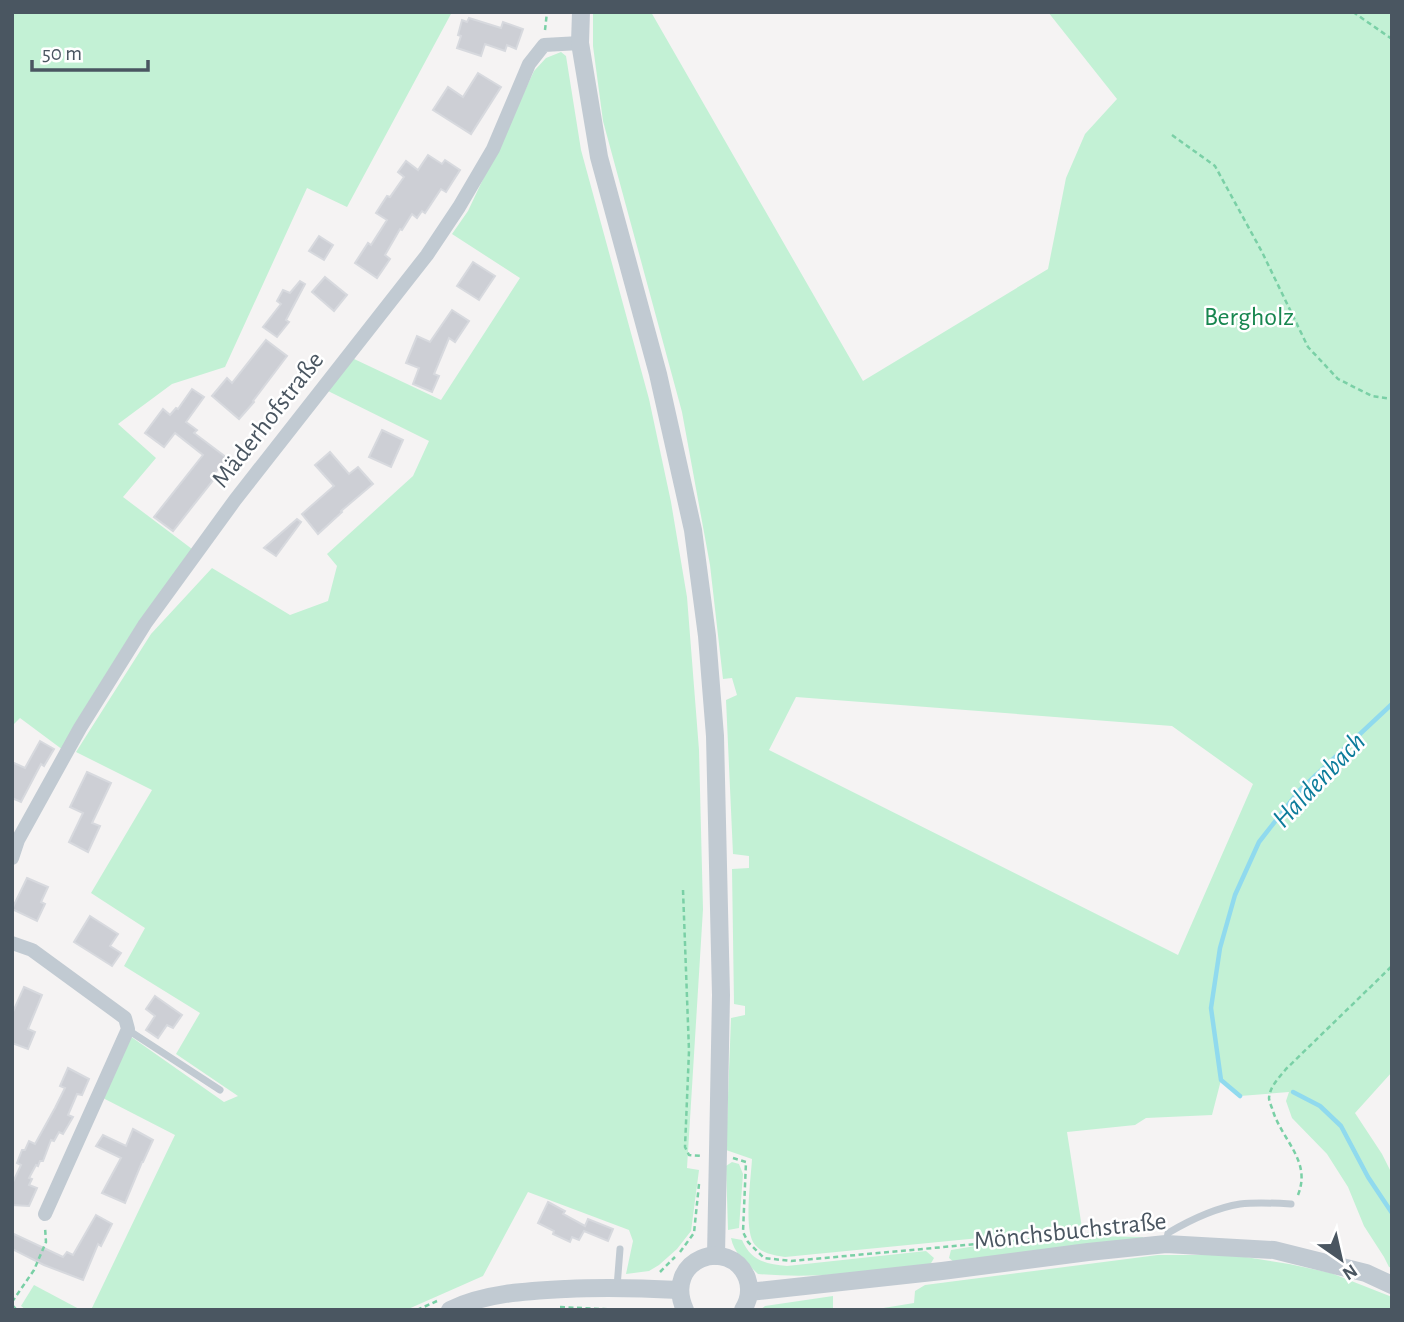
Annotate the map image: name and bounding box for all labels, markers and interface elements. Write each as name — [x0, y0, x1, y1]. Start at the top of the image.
scale bar — [32, 28, 147, 72]
text: 50 m — [42, 43, 82, 64]
park label: Bergholz — [1204, 304, 1294, 330]
street label: Mäderhofstraße — [207, 347, 329, 492]
water label: Haldenbach — [1268, 727, 1371, 833]
street label: Mönchsbuchstraße — [972, 1208, 1168, 1254]
north arrow — [1306, 1224, 1376, 1294]
text: N — [1339, 1260, 1360, 1283]

